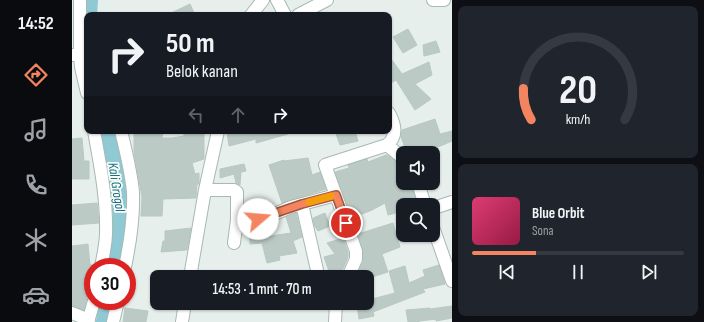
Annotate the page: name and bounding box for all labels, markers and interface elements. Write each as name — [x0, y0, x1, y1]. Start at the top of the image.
text: 14:52 — [18, 13, 54, 34]
text: 50 m — [166, 27, 215, 60]
icon: right — [100, 28, 152, 80]
icon: directions — [22, 61, 50, 89]
text: Belok kanan — [166, 61, 238, 82]
text: 20 — [559, 66, 597, 115]
icon: left — [185, 104, 207, 126]
icon: ahead — [227, 104, 249, 126]
icon: right — [269, 104, 291, 126]
text: km/h — [566, 111, 590, 128]
icon: music — [22, 116, 50, 144]
map controls — [396, 146, 440, 242]
button: sound — [396, 146, 440, 190]
water label: Kali Grogol — [104, 161, 129, 213]
icon: phone — [22, 171, 50, 199]
position arrow — [237, 198, 279, 240]
button: search — [396, 198, 440, 242]
text: Blue Orbit — [532, 204, 584, 223]
pin — [329, 206, 363, 240]
icon: arrive — [335, 212, 357, 234]
text: Sona — [532, 223, 554, 239]
icon: climate — [22, 226, 50, 254]
speed limit sign: 30 — [84, 258, 136, 310]
icon: previous — [496, 261, 518, 283]
icon: pause — [567, 261, 589, 283]
icon: next — [638, 261, 660, 283]
text: 14:53 · 1 mnt · 70 m — [212, 280, 312, 299]
icon: car — [22, 281, 50, 309]

